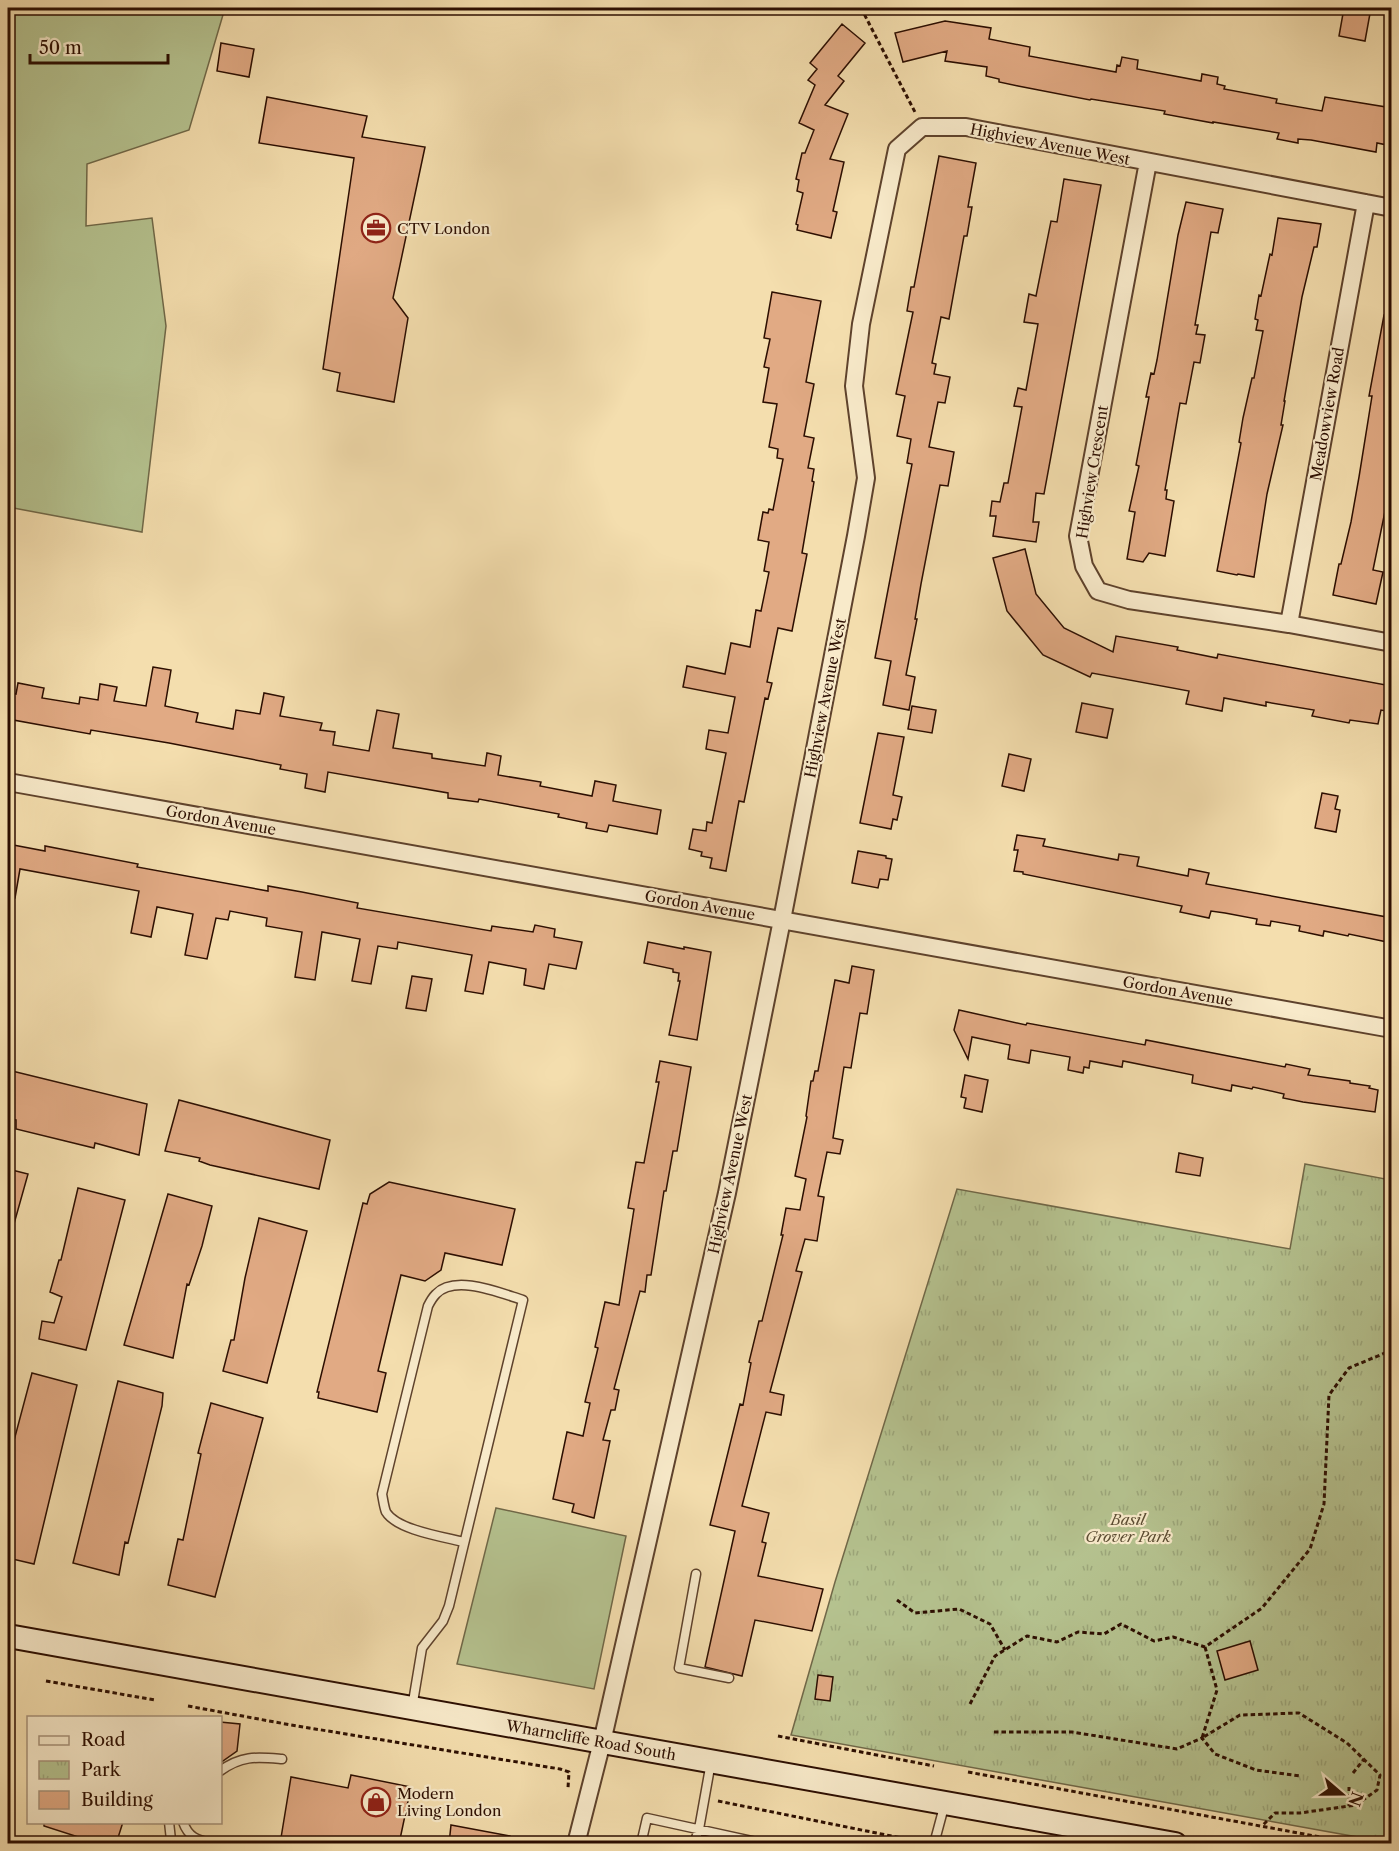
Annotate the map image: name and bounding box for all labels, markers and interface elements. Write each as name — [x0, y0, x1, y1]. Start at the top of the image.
scale bar — [30, 27, 168, 65]
text: 50 m — [39, 37, 82, 59]
street label: Highview Avenue West — [968, 119, 1132, 169]
office icon: CTV London — [360, 212, 392, 244]
place label: CTV London — [397, 219, 491, 238]
street label: Meadowview Road — [1306, 346, 1348, 482]
street label: Highview Crescent — [1072, 403, 1112, 540]
street label: Highview Avenue West — [800, 616, 850, 780]
street label: Gordon Avenue — [164, 801, 278, 839]
street label: Gordon Avenue — [643, 886, 757, 924]
street label: Gordon Avenue — [1121, 972, 1235, 1010]
street label: Highview Avenue West — [704, 1092, 756, 1255]
park label: Basil Grover Park — [1085, 1510, 1171, 1546]
street label: Wharncliffe Road South — [503, 1715, 678, 1764]
legend — [27, 1716, 222, 1824]
text: Road — [81, 1729, 126, 1751]
text: Park — [81, 1759, 122, 1781]
north arrow — [1312, 1764, 1372, 1824]
place label: Modern Living London — [397, 1784, 502, 1820]
shop icon: Modern Living London — [360, 1786, 392, 1818]
text: Building — [81, 1789, 153, 1811]
text: N — [1344, 1789, 1368, 1809]

